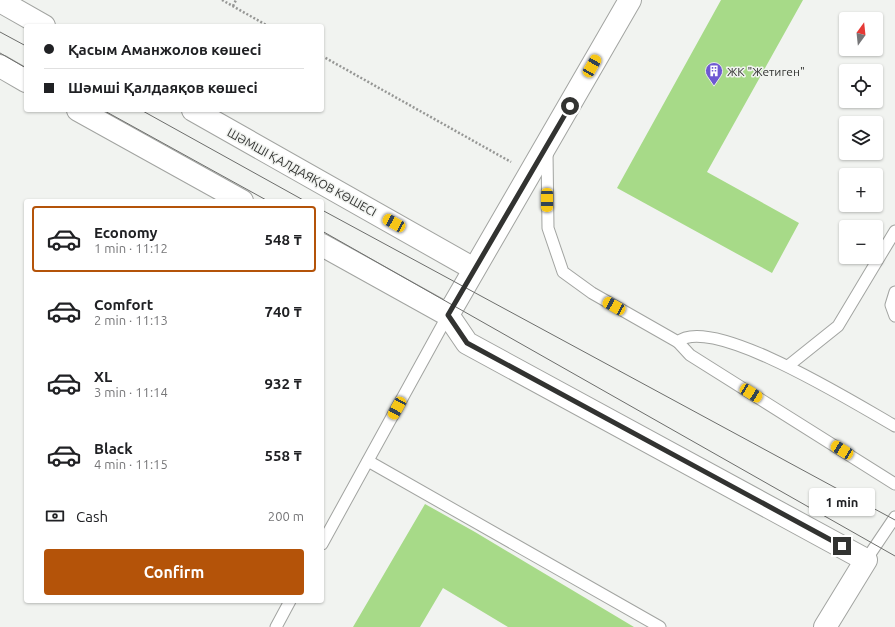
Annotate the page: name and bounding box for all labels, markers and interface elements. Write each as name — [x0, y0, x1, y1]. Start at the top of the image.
north arrow — [839, 12, 883, 56]
map controls — [839, 12, 883, 264]
text: Қасым Аманжолов көшесі — [68, 41, 261, 58]
car — [581, 53, 603, 79]
building icon: ЖК "Жетиген" — [704, 61, 724, 86]
button: locate — [839, 64, 883, 108]
place label: ЖК "Жетиген" — [727, 65, 805, 78]
text: Шәмші Қалдаяқов көшесі — [68, 79, 258, 96]
route start — [561, 97, 579, 115]
button: layers — [839, 116, 883, 160]
street label: ШӘМШІ ҚАЛДАЯҚОВ КӨШЕСІ — [225, 125, 379, 219]
button: + — [839, 168, 883, 212]
car — [541, 188, 553, 212]
car — [381, 212, 407, 234]
button: − — [839, 220, 883, 264]
icon: car — [46, 221, 82, 257]
text: Economy — [94, 224, 158, 241]
text: 548 ₸ — [265, 231, 302, 248]
text: 1 min · 11:12 — [94, 241, 168, 255]
icon: car — [46, 293, 82, 329]
car — [601, 295, 627, 317]
text: Comfort — [94, 296, 153, 313]
text: 740 ₸ — [265, 303, 302, 320]
text: 2 min · 11:13 — [94, 313, 168, 327]
icon: car — [46, 365, 82, 401]
text: XL — [94, 368, 112, 385]
text: 932 ₸ — [265, 375, 302, 392]
car — [738, 382, 764, 404]
text: 3 min · 11:14 — [94, 385, 168, 399]
car — [386, 395, 408, 421]
icon: car — [46, 437, 82, 473]
car — [829, 439, 855, 461]
text: Black — [94, 440, 133, 457]
text: 558 ₸ — [265, 447, 302, 464]
text: 4 min · 11:15 — [94, 457, 168, 471]
callout: 1 min — [809, 488, 875, 516]
text: 1 min — [826, 495, 858, 509]
icon: cash — [44, 505, 66, 527]
text: Cash — [76, 508, 108, 525]
text: 200 m — [268, 509, 304, 523]
route end — [833, 537, 851, 555]
button: Confirm — [44, 549, 304, 595]

